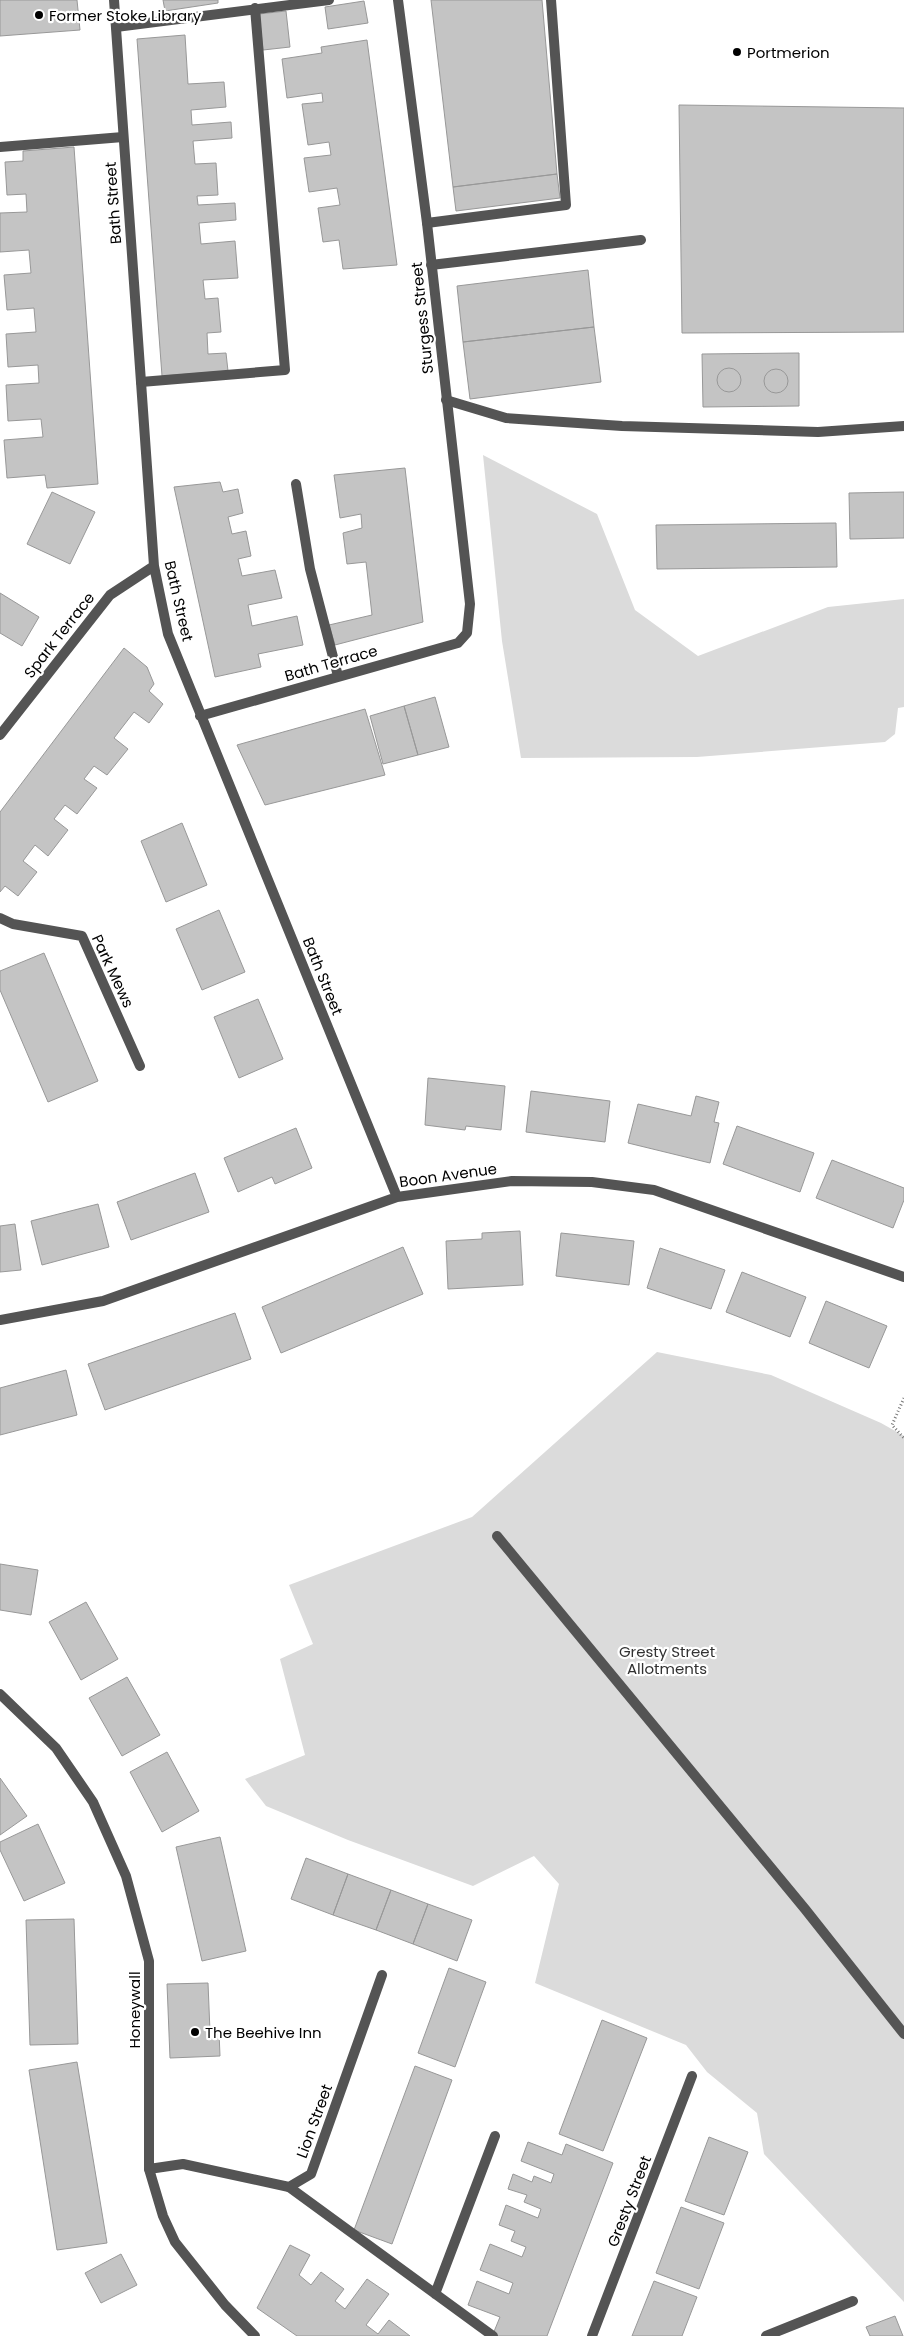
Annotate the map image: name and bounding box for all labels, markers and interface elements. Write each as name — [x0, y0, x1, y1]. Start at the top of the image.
place label: Former Stoke Library — [49, 5, 202, 26]
marker: Former Stoke Library — [33, 9, 45, 21]
place label: Portmerion — [747, 42, 830, 63]
marker: Portmerion — [731, 46, 743, 58]
street label: Bath Street — [100, 161, 126, 245]
street label: Sturgess Street — [406, 261, 438, 375]
street label: Bath Street — [160, 559, 198, 643]
street label: Spark Terrace — [19, 588, 99, 682]
street label: Bath Terrace — [282, 640, 380, 686]
street label: Park Mews — [87, 931, 139, 1011]
street label: Bath Street — [298, 934, 348, 1018]
street label: Boon Avenue — [398, 1158, 498, 1192]
park label: Gresty Street Allotments — [619, 1641, 715, 1679]
street label: Honeywall — [124, 1971, 145, 2049]
place label: The Beehive Inn — [205, 2022, 322, 2043]
marker: The Beehive Inn — [189, 2026, 201, 2038]
street label: Lion Street — [291, 2081, 337, 2161]
street label: Gresty Street — [602, 2152, 656, 2250]

